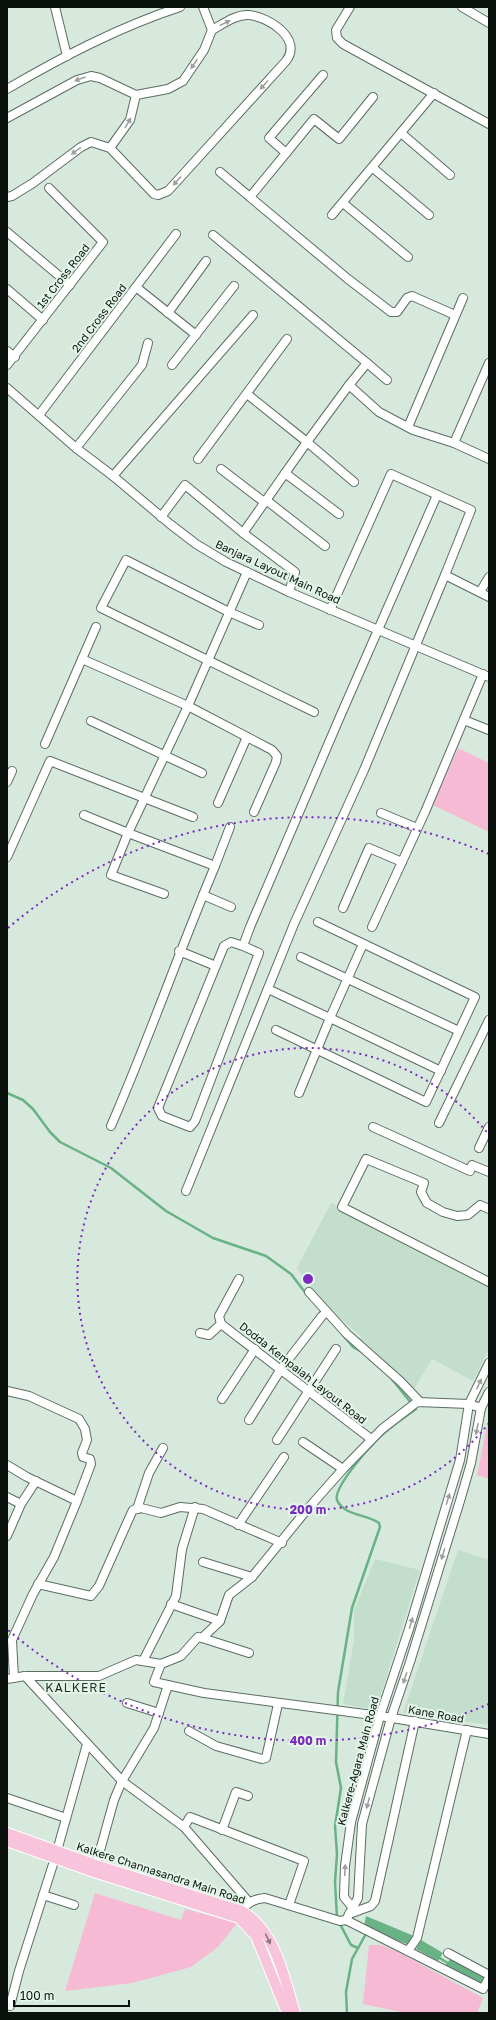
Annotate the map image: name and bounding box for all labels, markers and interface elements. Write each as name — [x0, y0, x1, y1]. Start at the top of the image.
one-way arrow — [219, 20, 230, 26]
one-way arrow — [190, 59, 198, 70]
one-way arrow — [74, 77, 86, 83]
one-way arrow — [259, 80, 269, 90]
one-way arrow — [124, 117, 131, 129]
one-way arrow — [70, 147, 81, 155]
one-way arrow — [172, 176, 182, 186]
street label: 1st Cross Road — [33, 241, 92, 310]
street label: 2nd Cross Road — [69, 281, 129, 354]
street label: Banjara Layout Main Road — [214, 537, 343, 606]
centre of rings — [301, 1272, 315, 1286]
street label: Dodda Kempaiah Layout Road — [237, 1319, 369, 1426]
one-way arrow — [476, 1378, 482, 1389]
one-way arrow — [474, 1423, 480, 1435]
one-way arrow — [445, 1492, 451, 1504]
text: 200 m — [290, 1502, 326, 1517]
one-way arrow — [440, 1548, 446, 1560]
one-way arrow — [408, 1617, 414, 1629]
one-way arrow — [401, 1673, 407, 1685]
district label: KALKERE — [45, 1680, 107, 1695]
street label: Kalkere-Agara Main Road — [334, 1695, 381, 1827]
street label: Kane Road — [407, 1702, 465, 1725]
text: 400 m — [290, 1733, 326, 1748]
one-way arrow — [365, 1797, 371, 1809]
street label: Kalkere Channasandra Main Road — [75, 1839, 247, 1906]
one-way arrow — [342, 1864, 349, 1876]
one-way arrow — [265, 1933, 271, 1944]
scale bar — [14, 1982, 129, 2008]
text: 100 m — [20, 1988, 54, 2003]

